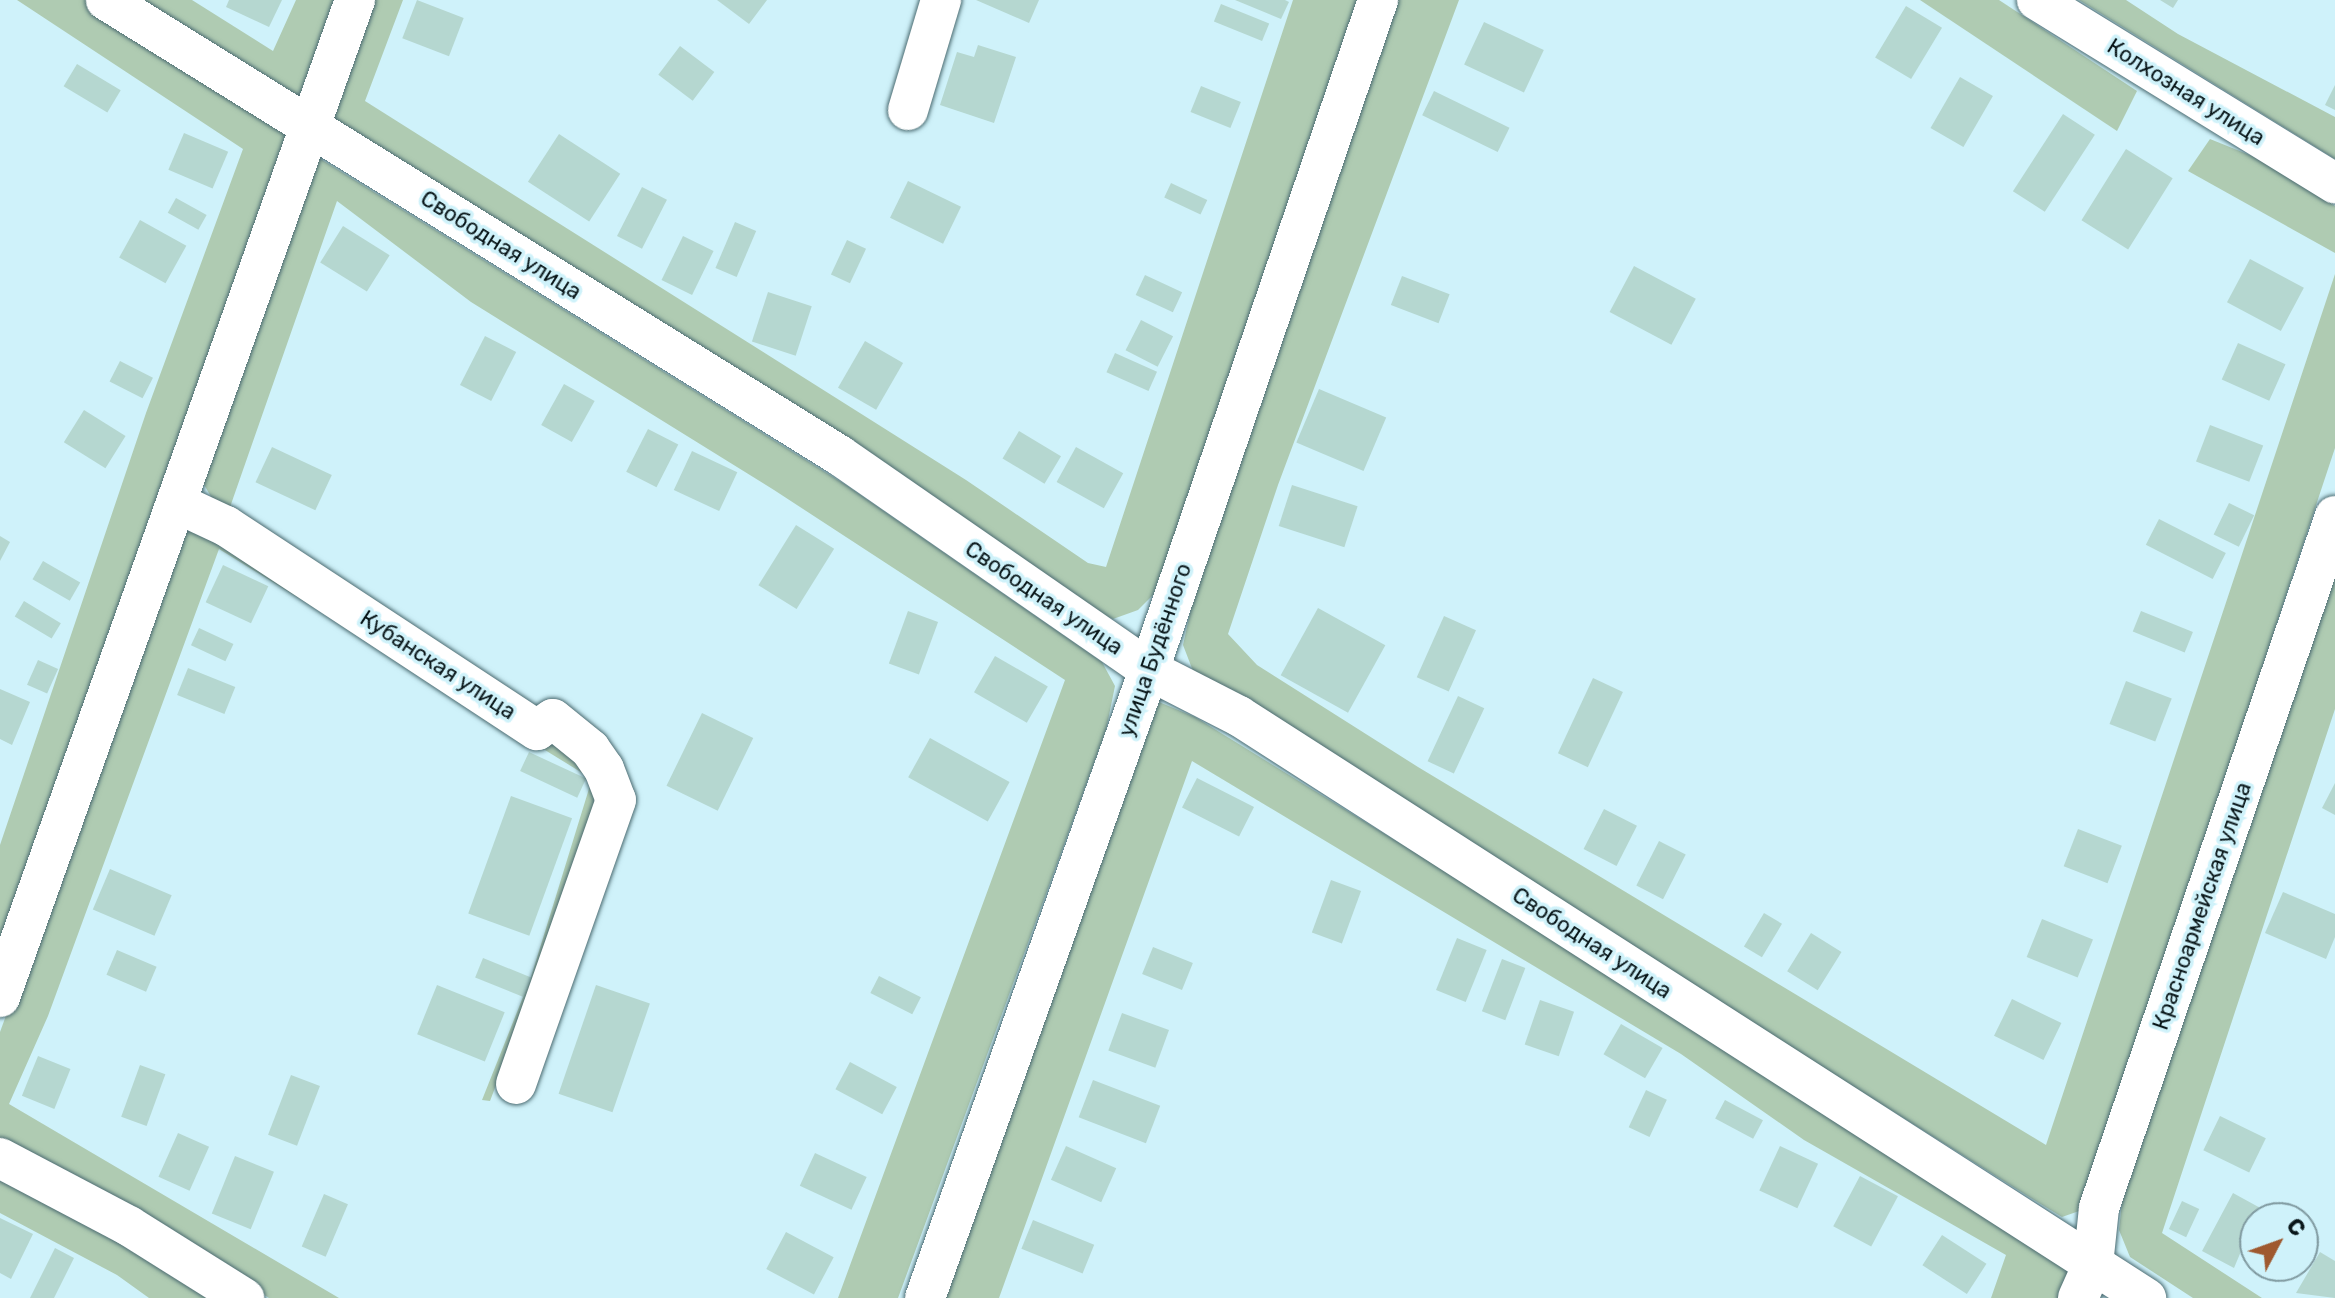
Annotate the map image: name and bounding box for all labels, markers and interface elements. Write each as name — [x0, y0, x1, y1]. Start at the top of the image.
street label: Колхозная улица — [2102, 33, 2270, 151]
street label: Свободная улица — [416, 185, 586, 305]
street label: Свободная улица — [960, 535, 1128, 661]
street label: улица Будённого — [1113, 560, 1197, 740]
street label: Кубанская улица — [355, 605, 521, 725]
street label: Красноармейская улица — [2147, 779, 2257, 1033]
street label: Свободная улица — [1507, 882, 1677, 1004]
north arrow — [2239, 1202, 2319, 1282]
text: С — [2281, 1213, 2311, 1242]

